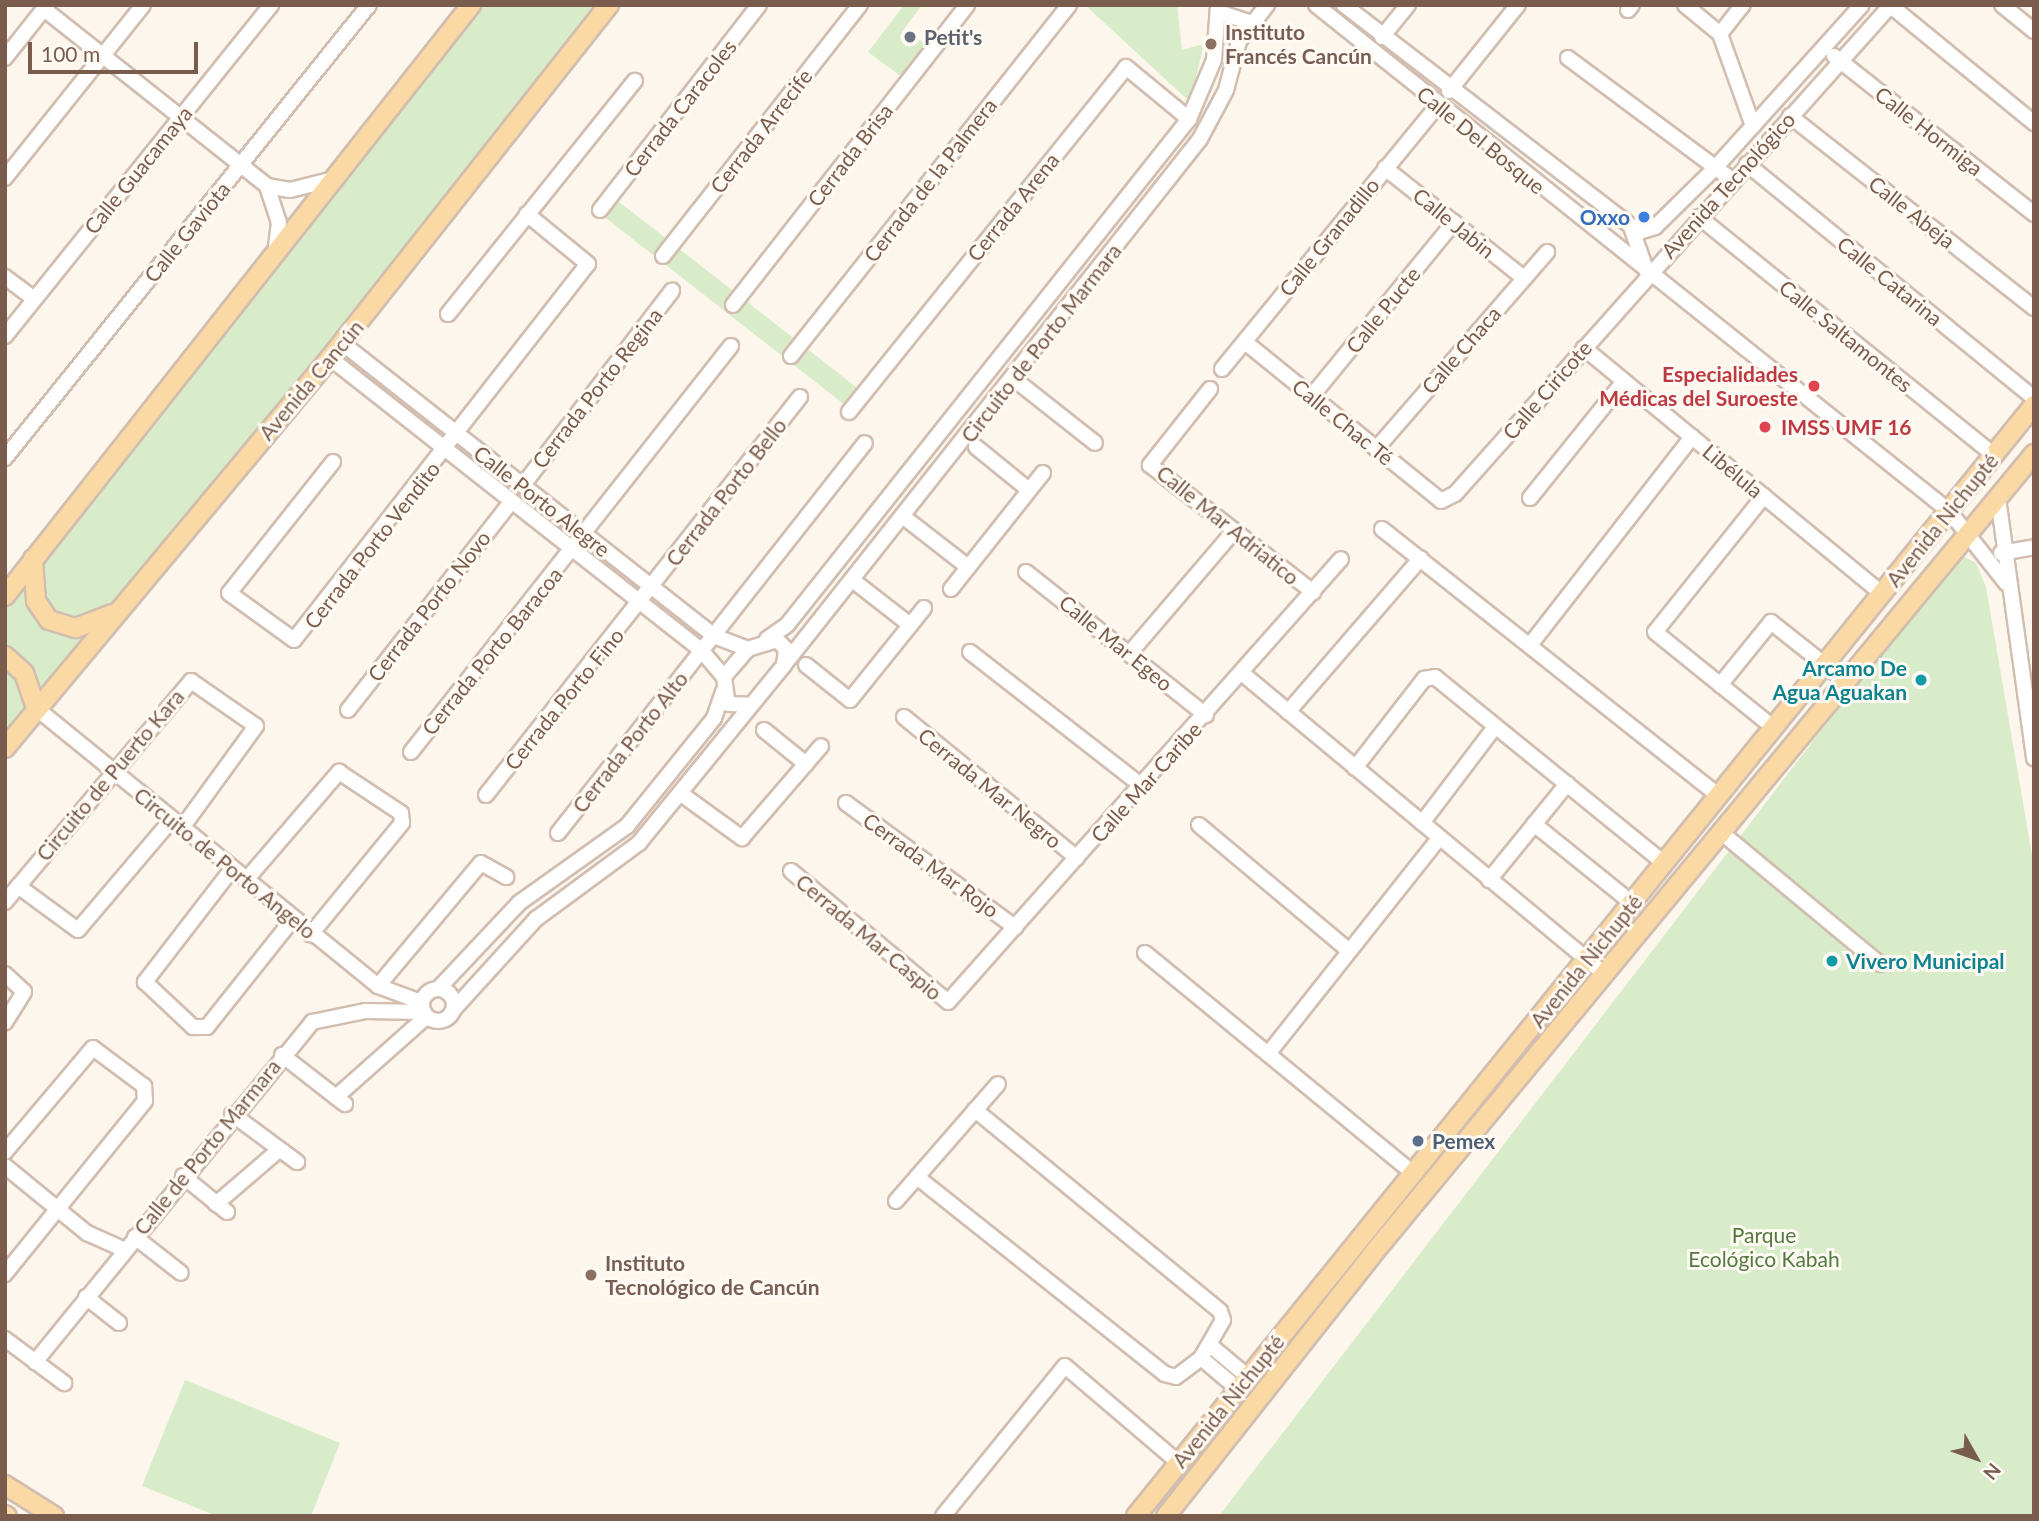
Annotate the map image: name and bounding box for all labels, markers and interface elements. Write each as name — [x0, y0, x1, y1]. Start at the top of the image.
place label: Instituto Francés Cancún — [1225, 19, 1372, 69]
place label: Petit's — [924, 24, 982, 50]
scale bar — [32, 28, 201, 72]
marker: Petit's — [902, 29, 918, 45]
street label: Cerrada Caracoles — [619, 34, 741, 182]
marker: Instituto Francés Cancún — [1203, 36, 1219, 52]
text: 100 m — [41, 41, 100, 66]
street label: Cerrada Arrecife — [704, 64, 818, 198]
street label: Calle Del Bosque — [1412, 81, 1550, 199]
street label: Calle Hormiga — [1870, 81, 1988, 181]
street label: Cerrada de la Palmera — [858, 93, 1002, 267]
street label: Cerrada Brisa — [802, 99, 898, 211]
street label: Calle Guacamaya — [79, 101, 197, 239]
street label: Avenida Tecnológico — [1656, 107, 1800, 263]
street label: Cerrada Arena — [961, 148, 1065, 266]
street label: Calle Abeja — [1864, 170, 1960, 254]
street label: Calle Granadillo — [1274, 173, 1384, 301]
street label: Calle Gaviota — [139, 177, 235, 287]
street label: Calle Jabin — [1408, 182, 1500, 264]
place label: Oxxo — [1580, 204, 1630, 230]
marker: Oxxo — [1636, 209, 1652, 225]
street label: Calle Catarina — [1832, 231, 1948, 331]
street label: Circuito de Porto Marmara — [956, 239, 1126, 447]
street label: Calle Pucte — [1341, 262, 1425, 358]
street label: Calle Saltamontes — [1774, 275, 1918, 397]
street label: Calle Chaca — [1416, 301, 1506, 399]
street label: Cerrada Porto Regina — [527, 303, 667, 473]
street label: Avenida Cancún — [253, 315, 369, 445]
street label: Calle Ciricote — [1497, 335, 1597, 445]
place label: Especialidades Médicas del Suroeste — [1599, 361, 1798, 411]
street label: Calle Chac Té — [1287, 373, 1399, 471]
marker: Especialidades Médicas del Suroeste — [1804, 376, 1824, 396]
street label: Cerrada Porto Bello — [660, 413, 792, 571]
place label: IMSS UMF 16 — [1781, 414, 1912, 440]
marker: IMSS UMF 16 — [1755, 417, 1775, 437]
street label: Libélula — [1698, 439, 1768, 503]
street label: Calle Porto Alegre — [469, 440, 615, 562]
street label: Avenida Nichupté — [1881, 448, 2003, 592]
street label: Cerrada Porto Vendito — [299, 456, 445, 634]
street label: Calle Mar Adriatico — [1151, 460, 1305, 590]
street label: Cerrada Porto Novo — [362, 526, 496, 686]
street label: Cerrada Porto Baracoa — [417, 562, 567, 740]
street label: Calle Mar Egeo — [1054, 589, 1178, 697]
street label: Cerrada Porto Fino — [499, 623, 629, 775]
place label: Arcamo De Agua Aguakan — [1772, 655, 1907, 705]
street label: Cerrada Porto Alto — [567, 666, 693, 818]
marker: Arcamo De Agua Aguakan — [1913, 672, 1929, 688]
street label: Circuito de Puerto Kara — [31, 684, 189, 866]
street label: Calle Mar Caribe — [1085, 717, 1207, 847]
street label: Cerrada Mar Negro — [913, 722, 1067, 854]
street label: Circuito de Porto Angelo — [129, 782, 321, 944]
street label: Cerrada Mar Rojo — [858, 807, 1004, 923]
street label: Cerrada Mar Caspio — [791, 869, 947, 1005]
street label: Avenida Nichupté — [1525, 889, 1647, 1033]
place label: Vivero Municipal — [1846, 948, 2005, 974]
marker: Vivero Municipal — [1824, 953, 1840, 969]
street label: Calle de Porto Marmara — [129, 1054, 285, 1240]
place label: Pemex — [1432, 1128, 1495, 1154]
marker: Pemex — [1410, 1133, 1426, 1149]
park label: Parque Ecológico Kabah — [1688, 1222, 1840, 1272]
place label: Instituto Tecnológico de Cancún — [605, 1250, 819, 1300]
marker: Instituto Tecnológico de Cancún — [583, 1267, 599, 1283]
street label: Avenida Nichupté — [1167, 1329, 1289, 1473]
north arrow — [1941, 1423, 2011, 1493]
text: N — [1979, 1459, 2006, 1485]

